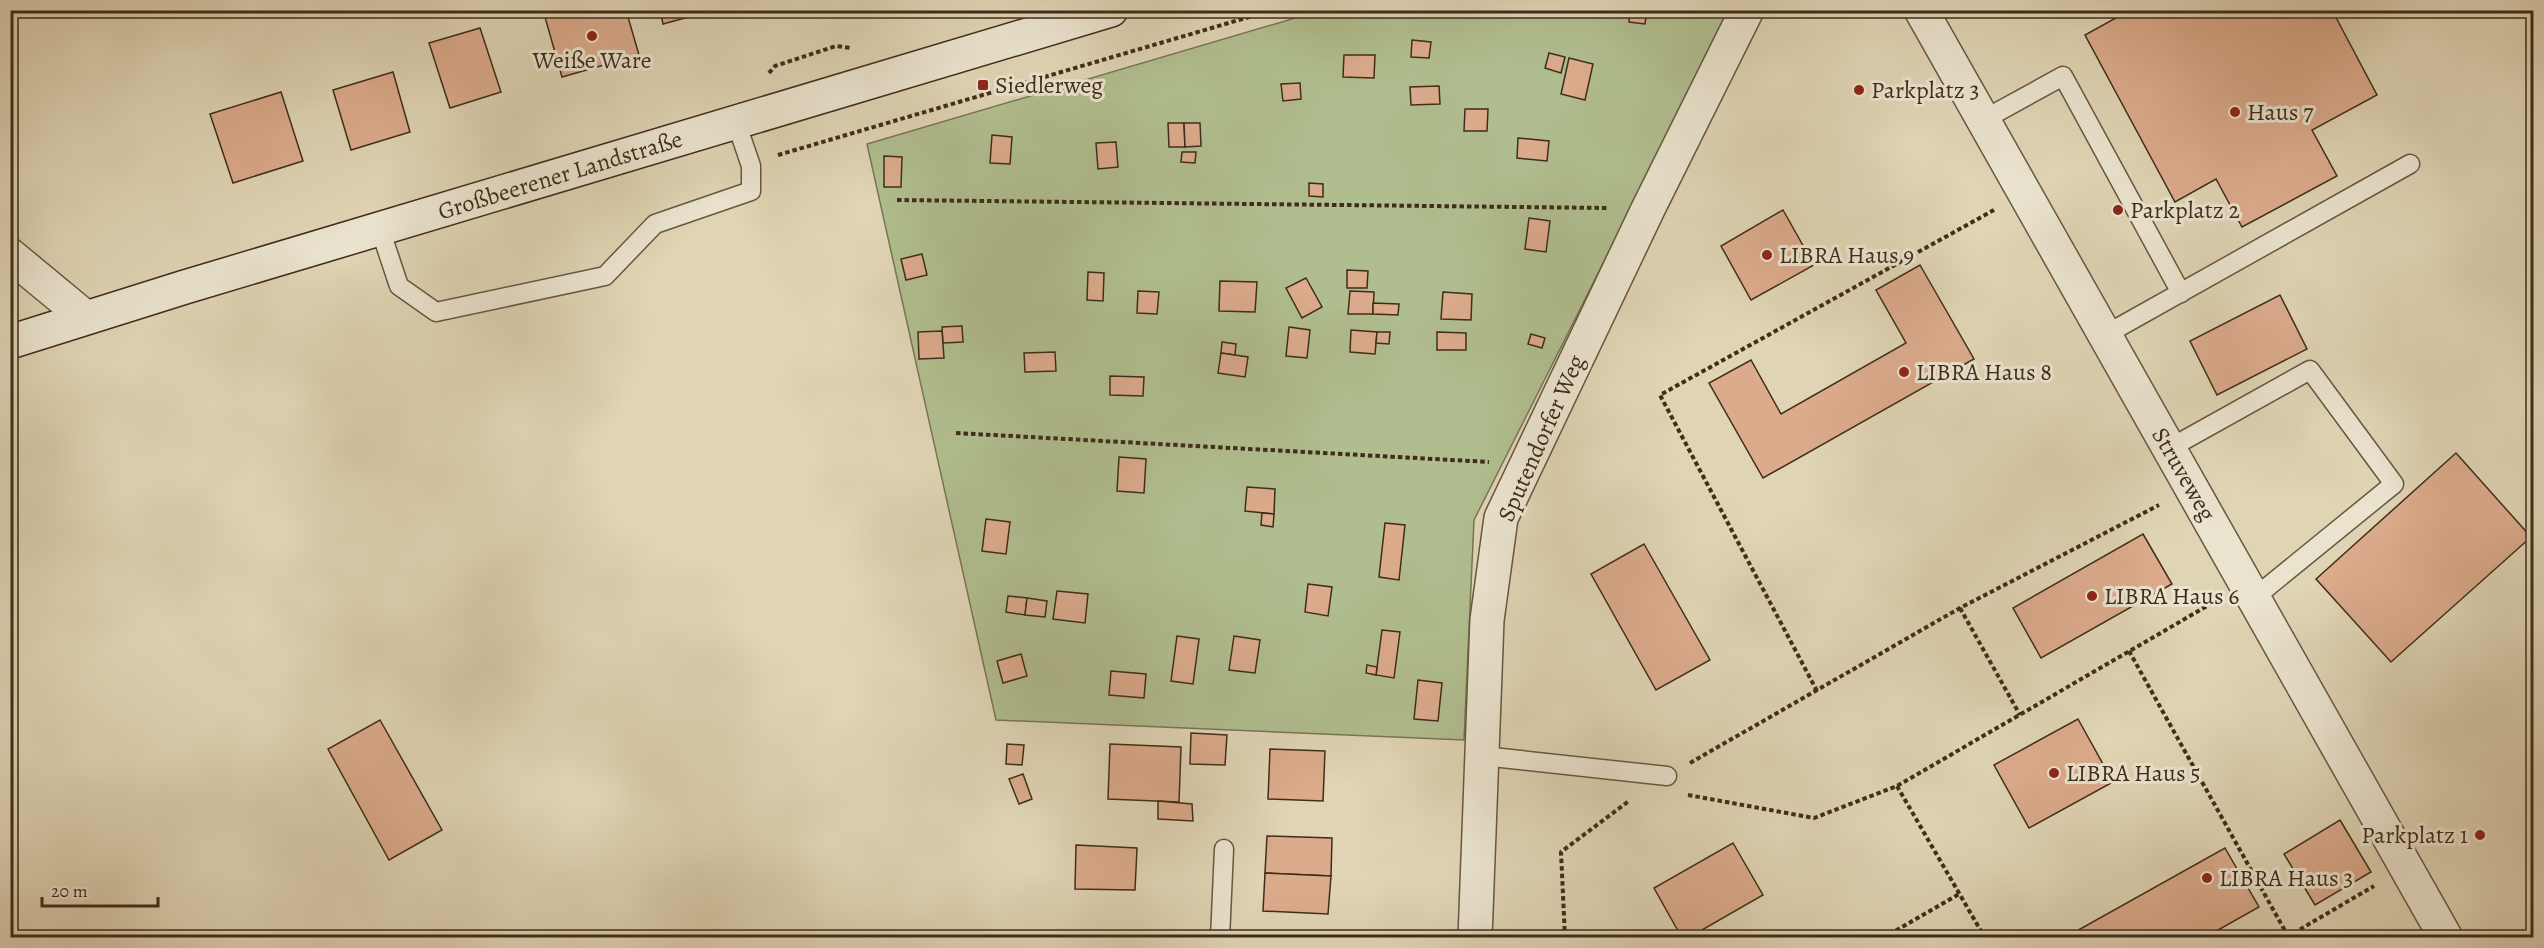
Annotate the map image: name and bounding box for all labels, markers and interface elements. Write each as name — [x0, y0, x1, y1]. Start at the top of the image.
marker: Weiße Ware — [585, 29, 599, 43]
place label: Weiße Ware — [531, 44, 652, 76]
place label: Siedlerweg — [995, 69, 1103, 101]
place label: Parkplatz 3 — [1871, 74, 1979, 106]
marker: Siedlerweg — [976, 78, 990, 92]
marker: Parkplatz 3 — [1852, 83, 1866, 97]
place label: Haus 7 — [2247, 96, 2314, 128]
marker: Haus 7 — [2228, 105, 2242, 119]
street label: Großbeerener Landstraße — [434, 123, 686, 227]
place label: Parkplatz 2 — [2130, 194, 2240, 226]
marker: Parkplatz 2 — [2111, 203, 2125, 217]
place label: LIBRA Haus 9 — [1779, 239, 1914, 271]
marker: LIBRA Haus 9 — [1760, 248, 1774, 262]
street label: Sputendorfer Weg — [1490, 349, 1592, 527]
place label: LIBRA Haus 8 — [1916, 356, 2052, 388]
marker: LIBRA Haus 8 — [1897, 365, 1911, 379]
street label: Struveweg — [2144, 421, 2224, 527]
place label: LIBRA Haus 6 — [2104, 580, 2239, 612]
marker: LIBRA Haus 6 — [2085, 589, 2099, 603]
place label: LIBRA Haus 5 — [2066, 757, 2201, 789]
marker: LIBRA Haus 5 — [2047, 766, 2061, 780]
place label: Parkplatz 1 — [2361, 819, 2468, 851]
marker: Parkplatz 1 — [2473, 828, 2487, 842]
place label: LIBRA Haus 3 — [2219, 862, 2353, 894]
scale bar — [42, 870, 158, 908]
marker: LIBRA Haus 3 — [2200, 871, 2214, 885]
text: 20 m — [51, 879, 88, 903]

